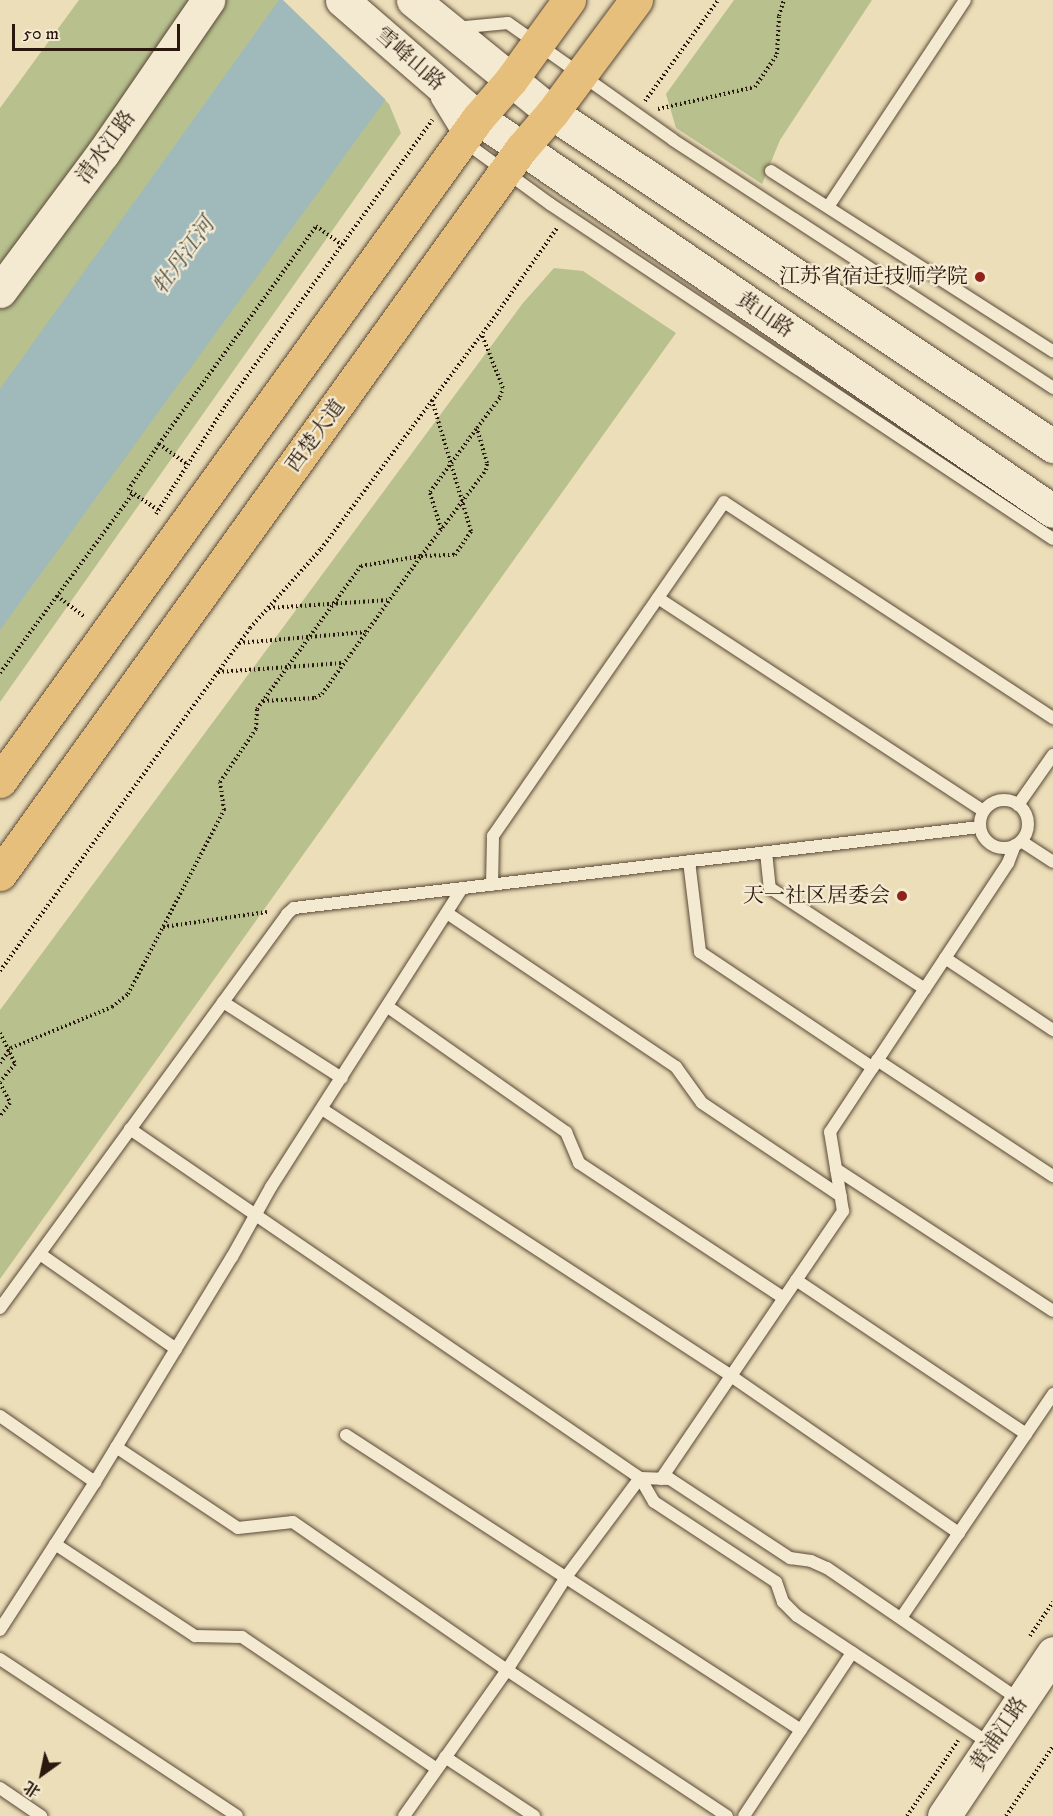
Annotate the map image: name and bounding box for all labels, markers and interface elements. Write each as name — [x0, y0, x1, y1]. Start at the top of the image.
scale bar — [15, 12, 183, 50]
street label: 雪峰山路 — [370, 22, 450, 96]
text: 50 m — [23, 23, 59, 45]
street label: 清水江路 — [71, 106, 141, 188]
water label: 牡丹江河 — [147, 213, 221, 299]
place label: 江苏省宿迁技师学院 — [779, 264, 968, 290]
marker: 江苏省宿迁技师学院 — [973, 270, 987, 284]
street label: 黄山路 — [732, 287, 798, 343]
street label: 西楚大道 — [281, 395, 351, 477]
place label: 天一社区居委会 — [743, 883, 890, 909]
marker: 天一社区居委会 — [895, 889, 909, 903]
street label: 黄浦江路 — [965, 1692, 1033, 1776]
north arrow — [12, 1744, 72, 1804]
text: 北 — [20, 1776, 44, 1802]

